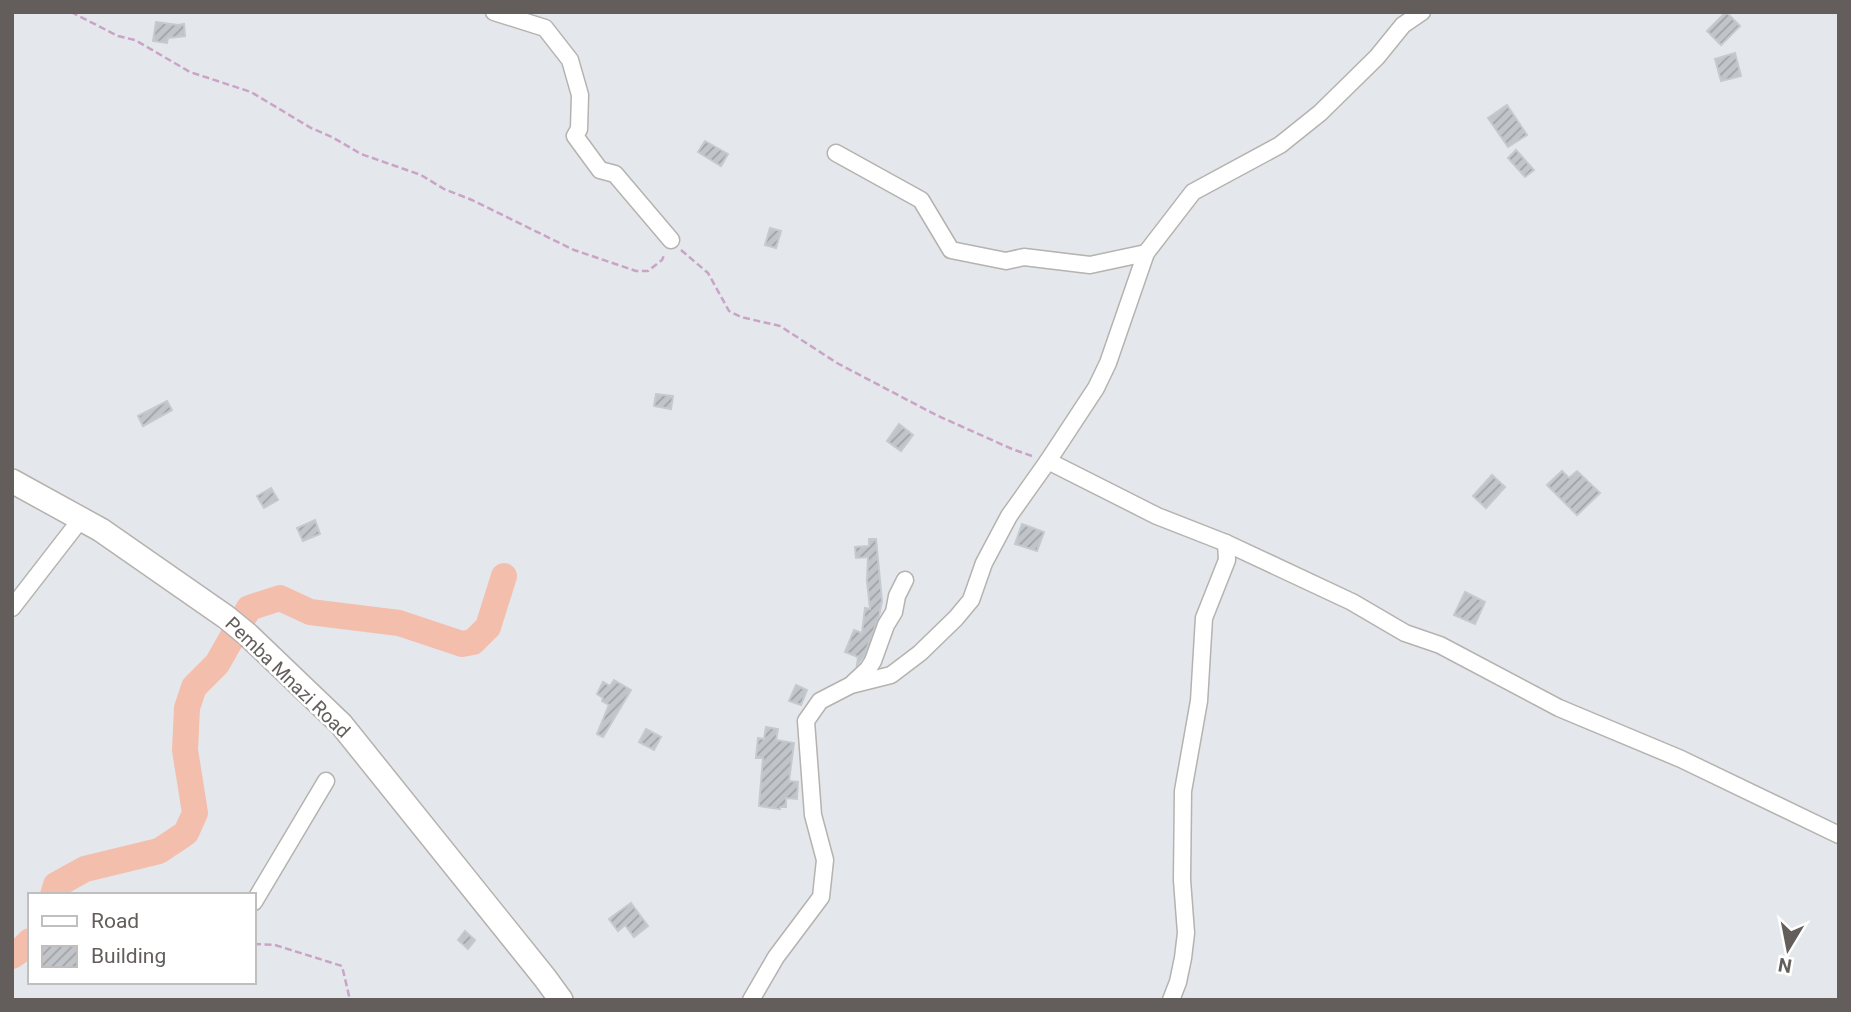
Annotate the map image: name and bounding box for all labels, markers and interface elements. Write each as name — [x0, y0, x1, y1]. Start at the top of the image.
street label: Pemba Mnazi Road — [221, 612, 355, 743]
legend — [28, 893, 256, 984]
text: Road — [91, 909, 139, 933]
north arrow — [1753, 914, 1823, 984]
text: Building — [91, 944, 166, 968]
text: N — [1777, 953, 1794, 978]

